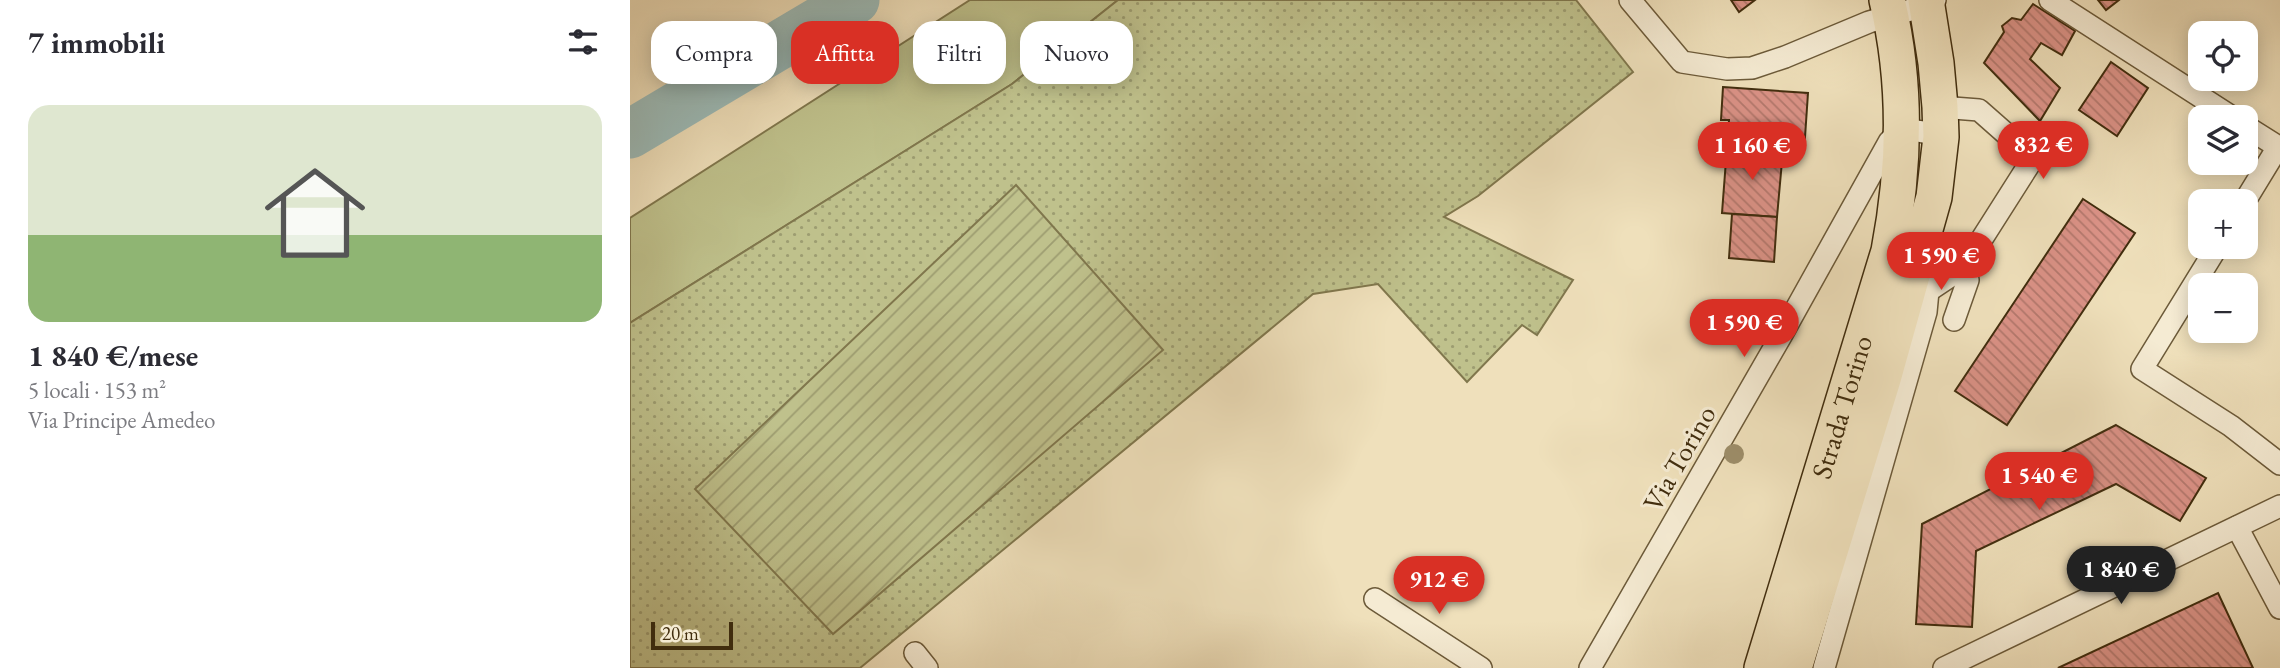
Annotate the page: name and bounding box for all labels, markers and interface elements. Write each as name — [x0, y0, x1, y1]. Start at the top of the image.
chip: Compra — [651, 21, 777, 84]
chip: Affitta — [791, 21, 899, 84]
chip: Filtri — [913, 21, 1006, 84]
chip: Nuovo — [1020, 21, 1133, 84]
map controls — [2188, 21, 2258, 343]
button: locate — [2188, 21, 2258, 91]
text: 7 immobili — [28, 23, 165, 62]
icon: filters — [564, 23, 602, 61]
button: layers — [2188, 105, 2258, 175]
pin: 1 160 € — [1687, 122, 1817, 182]
pin: 832 € — [1994, 122, 2092, 181]
text: 832 € — [2014, 129, 2072, 159]
text: 1 160 € — [1714, 130, 1790, 160]
icon: home — [252, 150, 378, 276]
button: + — [2188, 189, 2258, 259]
pin: 1 590 € — [1876, 232, 2006, 292]
text: 1 590 € — [1903, 240, 1979, 270]
button: − — [2188, 273, 2258, 343]
pin: 1 590 € — [1679, 300, 1809, 359]
text: 1 590 € — [1706, 307, 1782, 337]
street label: Strada Torino — [1803, 331, 1880, 483]
text: 1 840 €/mese — [28, 336, 198, 375]
text: 5 locali · 153 m² — [28, 375, 166, 405]
street label: Via Torino — [1634, 399, 1724, 517]
text: Via Principe Amedeo — [28, 405, 215, 435]
pin: 1 540 € — [1974, 452, 2104, 512]
text: 1 540 € — [2001, 460, 2077, 490]
pin: 1 840 € — [2056, 546, 2186, 606]
text: 1 840 € — [2083, 554, 2159, 584]
pin: 912 € — [1390, 556, 1488, 616]
text: 912 € — [1410, 564, 1468, 594]
scale bar — [651, 619, 733, 651]
text: 20 m — [662, 621, 699, 646]

